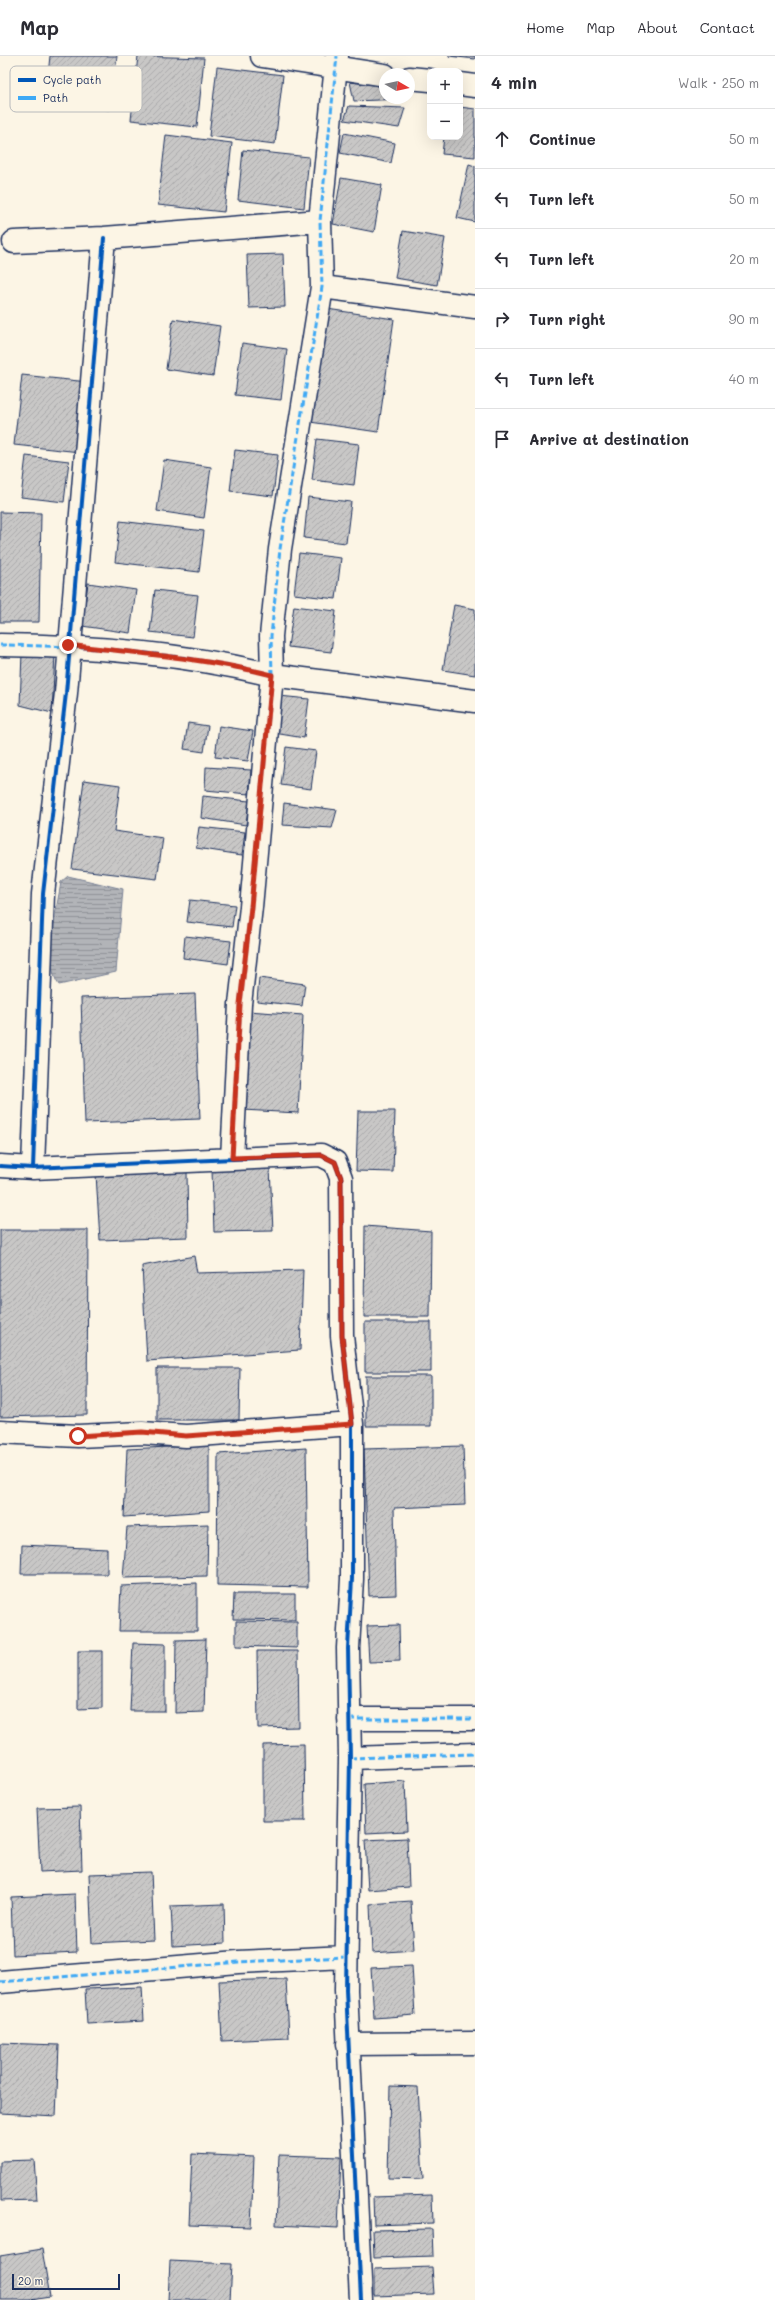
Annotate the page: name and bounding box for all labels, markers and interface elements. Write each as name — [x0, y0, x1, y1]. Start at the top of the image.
text: Map — [20, 15, 59, 40]
text: Home — [526, 18, 564, 37]
text: Map — [586, 18, 615, 37]
text: About — [637, 18, 678, 37]
text: Contact — [700, 18, 755, 37]
legend — [10, 66, 142, 112]
north arrow — [379, 68, 415, 104]
map controls — [427, 68, 463, 140]
button: + — [427, 68, 463, 104]
text: 4 min — [491, 71, 537, 93]
text: Cycle path — [43, 72, 101, 87]
text: Walk · 250 m — [678, 74, 759, 91]
text: Path — [43, 90, 68, 105]
button: − — [427, 104, 463, 140]
icon: ahead — [491, 128, 513, 150]
text: Continue — [529, 129, 596, 149]
text: 50 m — [729, 130, 759, 147]
icon: left — [491, 188, 513, 210]
text: Turn left — [529, 189, 594, 209]
text: 50 m — [729, 190, 759, 207]
icon: left — [491, 248, 513, 270]
text: Turn left — [529, 249, 594, 269]
text: 20 m — [729, 250, 759, 267]
icon: right — [491, 308, 513, 330]
text: Turn right — [529, 309, 606, 329]
text: 90 m — [729, 310, 759, 327]
icon: left — [491, 368, 513, 390]
text: Turn left — [529, 369, 594, 389]
text: 40 m — [729, 370, 759, 387]
icon: arrive — [491, 428, 513, 450]
text: Arrive at destination — [529, 429, 689, 449]
route end — [59, 636, 77, 654]
route start — [69, 1427, 87, 1445]
scale bar — [12, 2272, 120, 2291]
text: 20 m — [18, 2273, 43, 2288]

